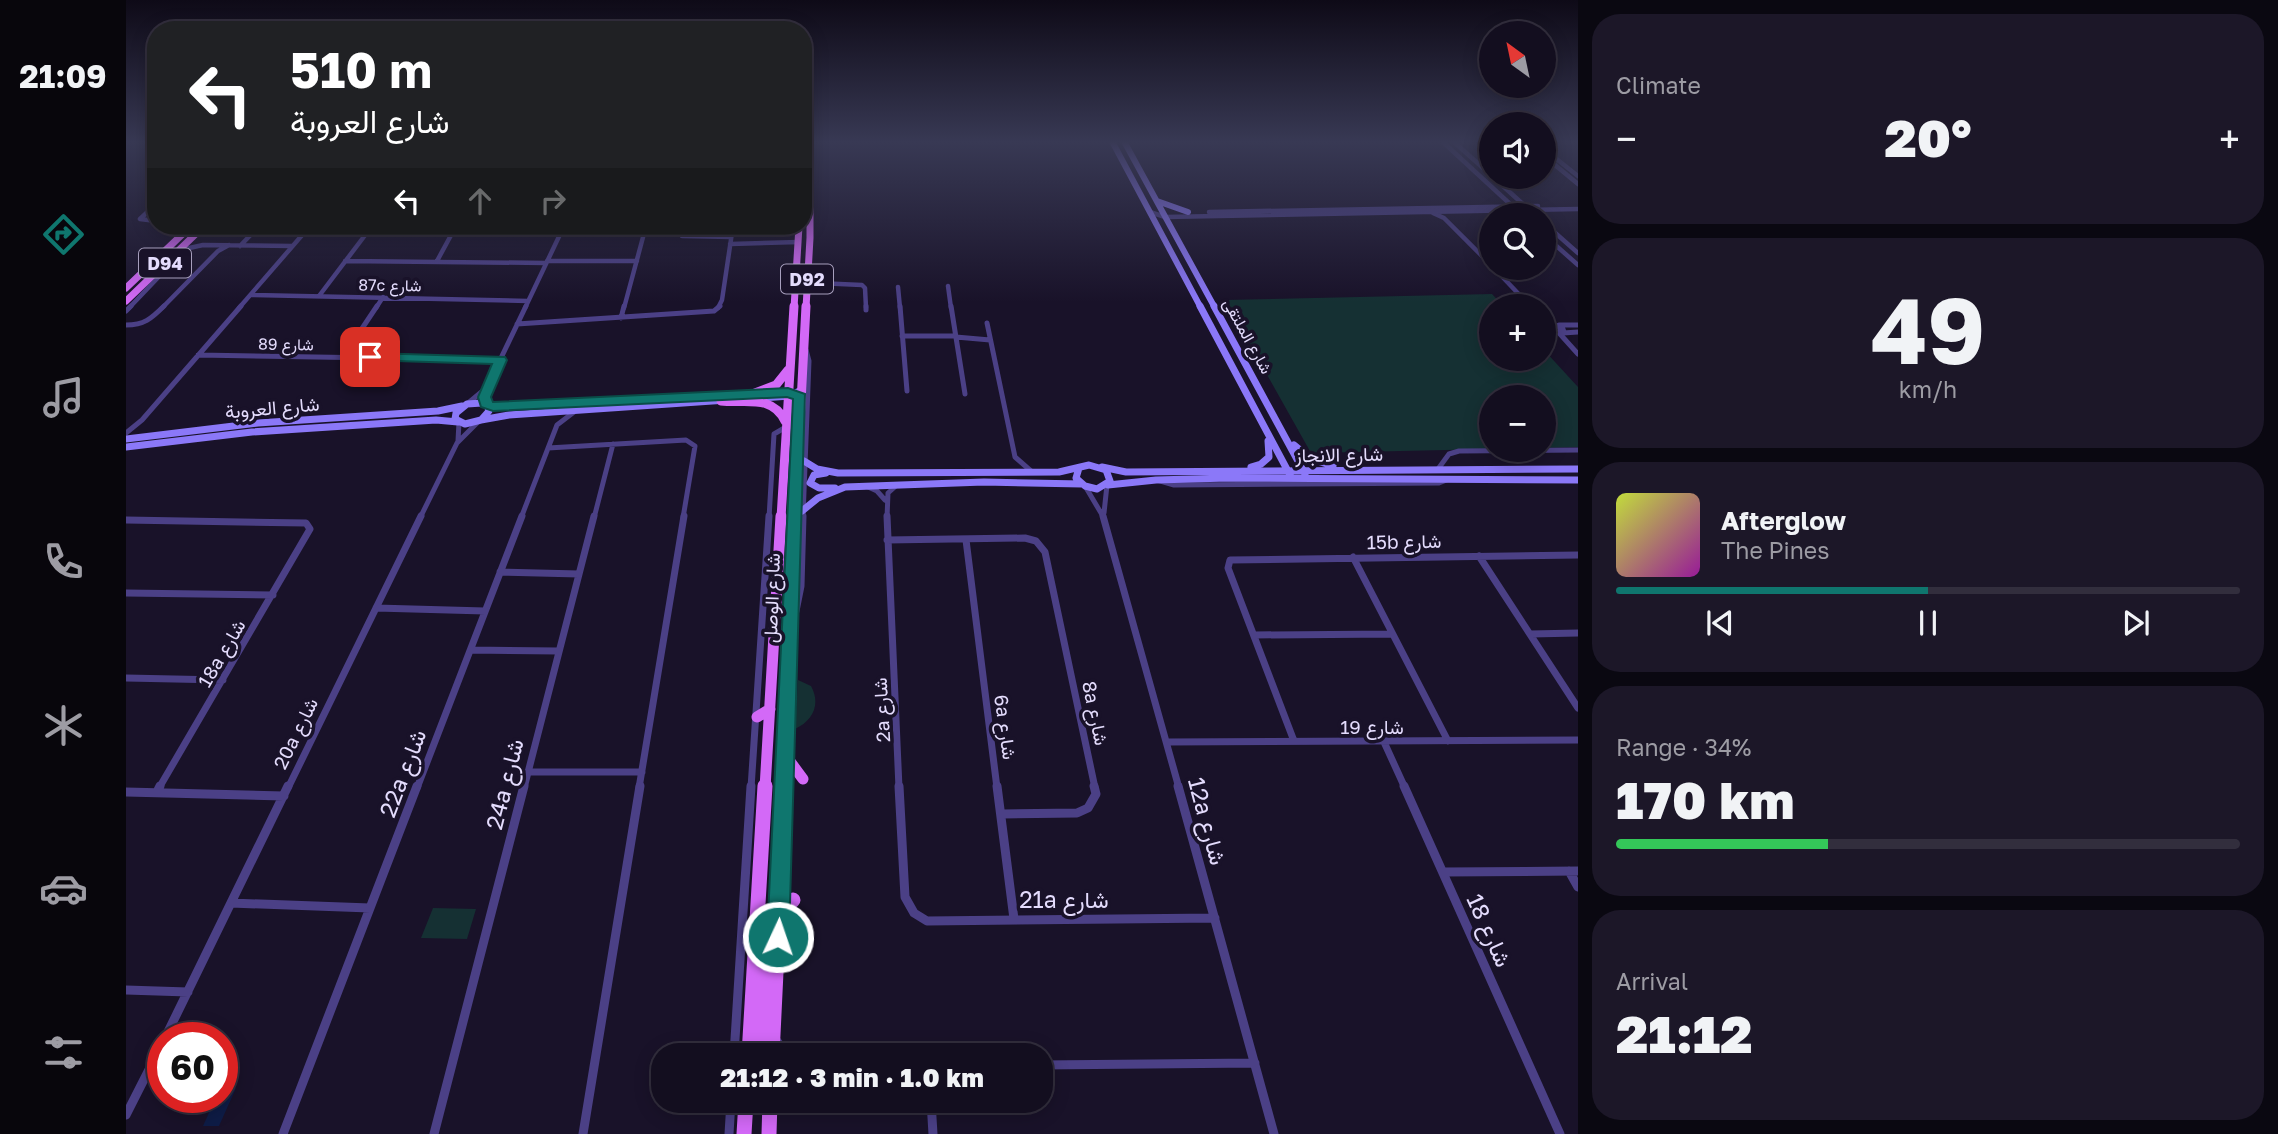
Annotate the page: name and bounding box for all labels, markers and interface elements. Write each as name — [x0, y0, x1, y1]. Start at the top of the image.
north arrow — [1479, 21, 1556, 98]
map controls — [1479, 21, 1556, 462]
text: 510 m — [290, 40, 432, 99]
icon: left — [175, 49, 266, 140]
text: 21:09 — [19, 57, 107, 95]
text: Climate — [1616, 71, 1701, 99]
text: شارع العروبة — [290, 102, 449, 140]
text: 20° — [1885, 106, 1971, 168]
button: sound — [1479, 112, 1556, 189]
text: − — [1616, 116, 1637, 161]
text: + — [2219, 116, 2240, 161]
icon: left — [388, 182, 426, 220]
icon: ahead — [461, 182, 499, 220]
icon: right — [534, 182, 572, 220]
button: search — [1479, 203, 1556, 280]
icon: directions — [39, 210, 88, 259]
road number: D94 — [139, 248, 191, 278]
road number: D92 — [781, 264, 833, 293]
street label: 87c شارع — [358, 274, 422, 298]
text: 49 — [1871, 275, 1985, 384]
button: + — [1479, 294, 1556, 371]
street label: شارع الملتقى — [1217, 295, 1277, 378]
pin — [340, 327, 400, 387]
street label: شارع 89 — [258, 334, 314, 356]
icon: arrive — [351, 338, 389, 376]
icon: music — [39, 373, 88, 422]
text: km/h — [1899, 375, 1957, 403]
button: − — [1479, 385, 1556, 462]
street label: شارع العروبة — [224, 391, 320, 425]
street label: شارع الانجاز — [1294, 442, 1383, 468]
text: Afterglow — [1721, 505, 1846, 536]
street label: 15b شارع — [1366, 529, 1442, 555]
text: The Pines — [1721, 536, 1829, 564]
icon: phone — [39, 537, 88, 586]
street label: شارع الوصل — [758, 553, 786, 643]
icon: previous — [1701, 604, 1739, 642]
icon: pause — [1909, 604, 1947, 642]
icon: next — [2117, 604, 2155, 642]
street label: 18a شارع — [192, 615, 251, 692]
street label: 2a شارع — [868, 677, 896, 743]
street label: 8a شارع — [1076, 679, 1114, 748]
street label: 6a شارع — [988, 693, 1022, 761]
street label: 20a شارع — [268, 694, 324, 773]
icon: climate — [39, 701, 88, 750]
street label: شارع 19 — [1340, 715, 1404, 740]
street label: 22a شارع — [372, 725, 434, 822]
text: Range · 34% — [1616, 733, 1751, 761]
street label: 24a شارع — [479, 736, 532, 833]
text: 170 km — [1616, 768, 1795, 830]
street label: 12a شارع — [1180, 774, 1233, 869]
icon: car — [39, 864, 88, 913]
street label: 21a شارع — [1019, 885, 1109, 916]
street label: شارع 18 — [1459, 889, 1518, 972]
position arrow — [741, 900, 815, 974]
text: Arrival — [1616, 967, 1688, 995]
text: 21:12 — [1616, 1002, 1753, 1064]
speed limit sign: 60 — [147, 1022, 238, 1113]
icon: filters — [39, 1028, 88, 1077]
text: 21:12 · 3 min · 1.0 km — [720, 1062, 984, 1093]

